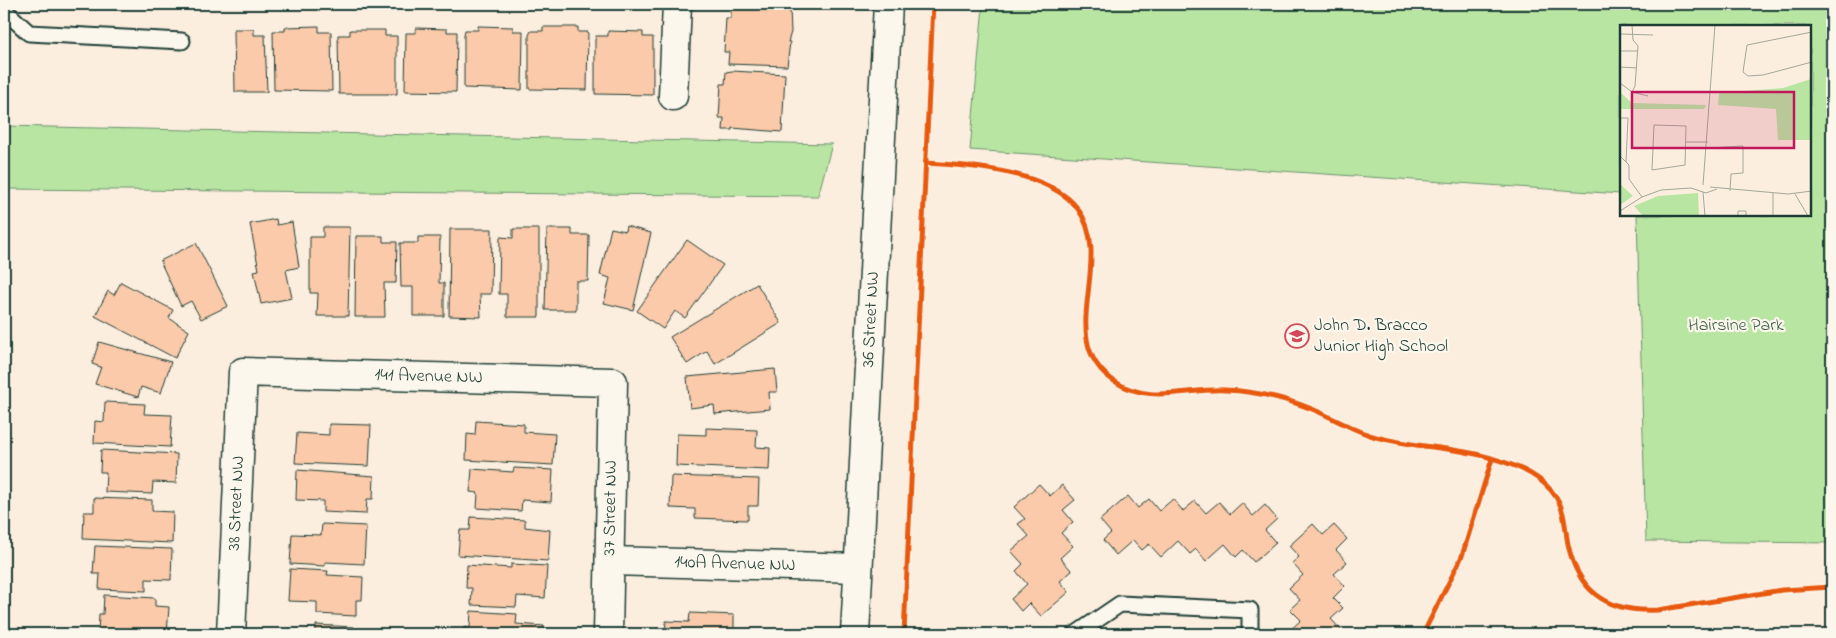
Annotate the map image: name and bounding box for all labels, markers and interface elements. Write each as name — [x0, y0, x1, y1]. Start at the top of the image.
inset map — [1620, 25, 1811, 216]
street label: 36 Street NW — [856, 271, 887, 368]
place label: John D. Bracco Junior High School — [1314, 313, 1448, 361]
park label: Hairsine Park — [1688, 313, 1784, 339]
school or university icon: John D. Bracco Junior High School — [1284, 323, 1310, 349]
street label: 141 Avenue NW — [374, 363, 483, 391]
street label: 38 Street NW — [222, 455, 252, 551]
street label: 37 Street NW — [597, 460, 625, 556]
street label: 140A Avenue NW — [674, 550, 796, 579]

